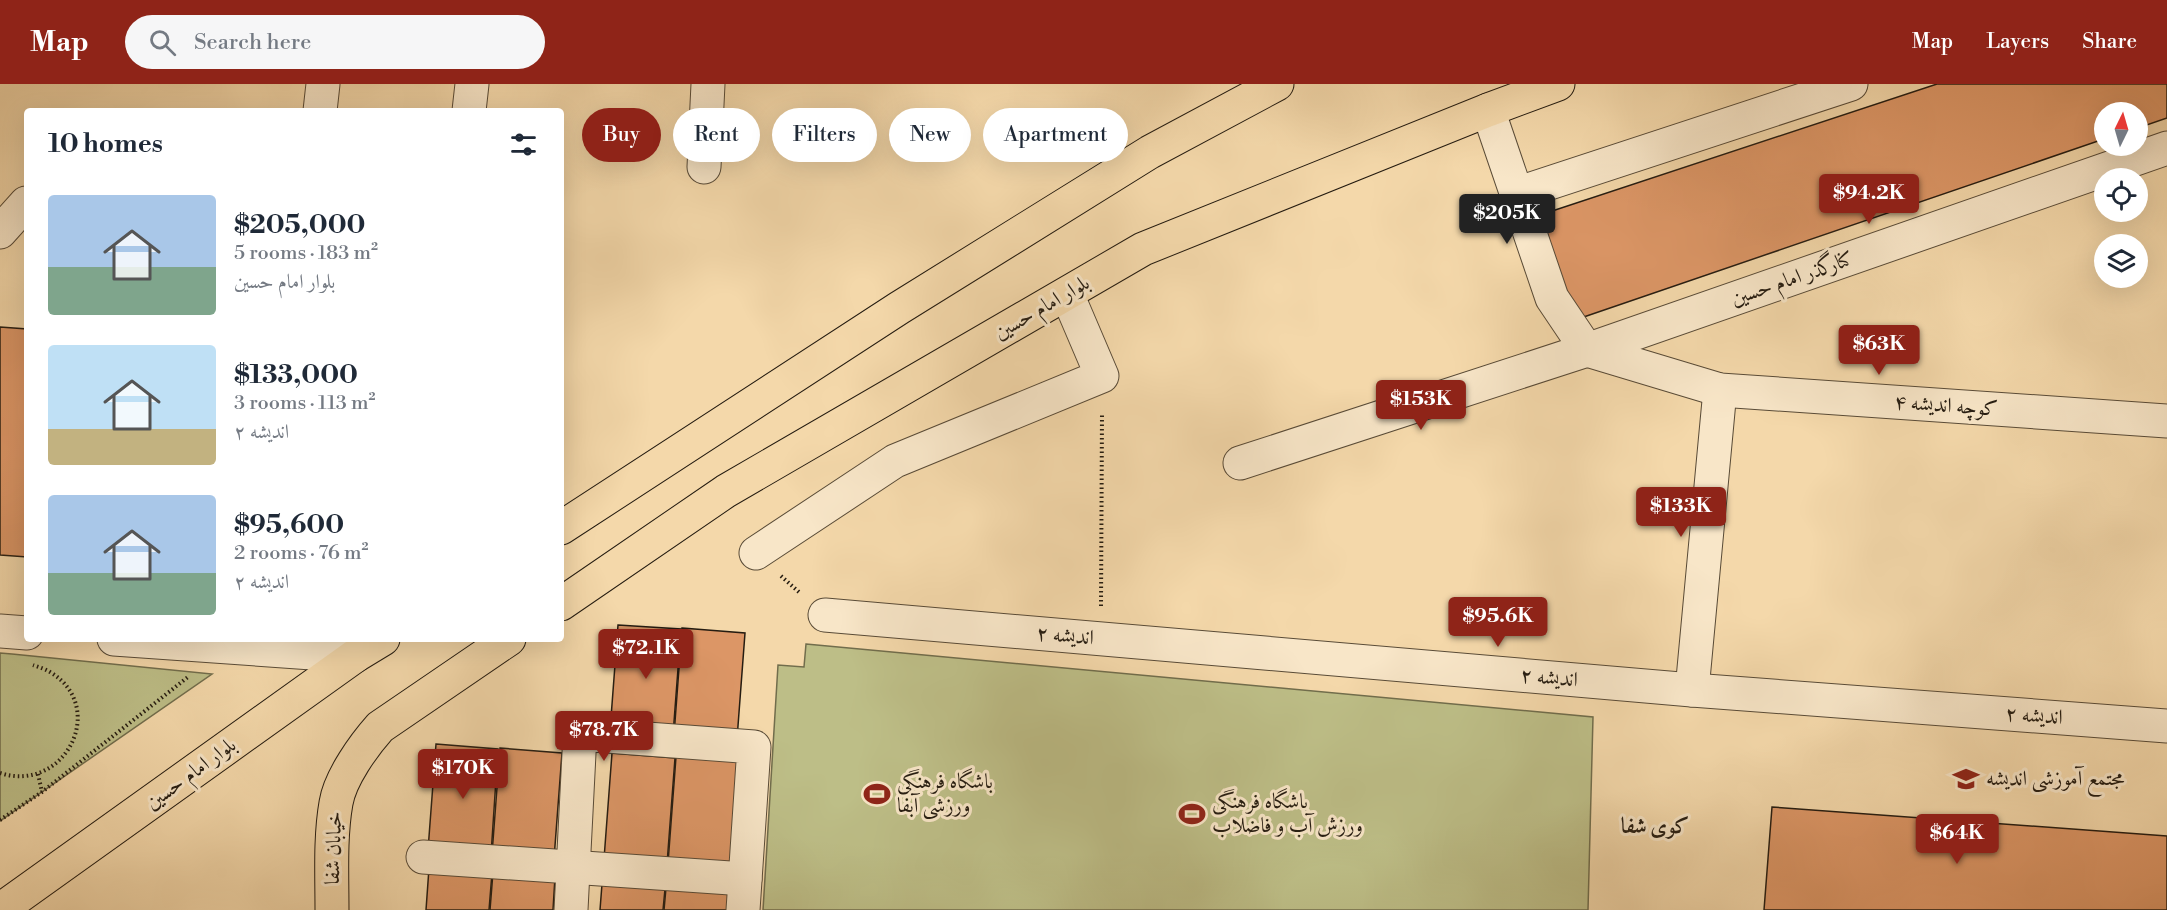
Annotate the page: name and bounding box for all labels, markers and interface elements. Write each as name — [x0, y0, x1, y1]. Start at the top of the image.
search box — [125, 15, 545, 69]
text: Map — [30, 25, 89, 60]
icon: search — [146, 26, 179, 59]
text: Search here — [194, 29, 311, 56]
text: Map — [1912, 29, 1953, 55]
text: Layers — [1986, 29, 2049, 55]
text: Share — [2082, 29, 2137, 55]
north arrow — [2094, 102, 2148, 156]
map controls — [2094, 102, 2148, 288]
chip: Buy — [582, 108, 661, 162]
chip: Rent — [673, 108, 760, 162]
chip: Filters — [772, 108, 877, 162]
chip: New — [889, 108, 971, 162]
chip: Apartment — [983, 108, 1128, 162]
text: 10 homes — [48, 128, 163, 160]
icon: filters — [507, 128, 540, 161]
button: locate — [2094, 168, 2148, 222]
pin: $94.2K — [1820, 174, 1918, 225]
text: $94.2K — [1833, 181, 1905, 206]
pin: $205K — [1465, 194, 1549, 245]
text: $205K — [1473, 201, 1541, 226]
text: $205,000 — [234, 209, 365, 241]
icon: home — [96, 219, 168, 291]
button: layers — [2094, 234, 2148, 288]
text: 5 rooms · 183 m² — [234, 241, 378, 266]
street label: کنارگذر امام حسین — [1727, 243, 1858, 316]
text: بلوار امام حسین — [234, 270, 335, 295]
street label: بلوار امام حسین — [989, 270, 1097, 349]
pin: $63K — [1843, 325, 1915, 376]
text: $63K — [1853, 332, 1905, 357]
text: $133,000 — [234, 359, 358, 391]
icon: home — [96, 369, 168, 441]
pin: $153K — [1379, 380, 1463, 431]
text: $153K — [1390, 387, 1452, 412]
street label: کوچه اندیشه ۴ — [1893, 389, 1999, 423]
text: 3 rooms · 113 m² — [234, 391, 375, 416]
text: اندیشه ۲ — [234, 420, 289, 445]
pin: $133K — [1639, 487, 1723, 538]
text: $133K — [1650, 494, 1712, 519]
text: $95,600 — [234, 509, 344, 541]
icon: home — [96, 519, 168, 591]
text: 2 rooms · 76 m² — [234, 541, 368, 566]
text: اندیشه ۲ — [234, 570, 289, 595]
pin: $95.6K — [1449, 597, 1547, 648]
text: $95.6K — [1462, 604, 1534, 629]
street label: اندیشه ۲ — [1035, 621, 1095, 651]
pin: $72.1K — [597, 629, 695, 680]
text: $72.1K — [612, 636, 680, 661]
street label: اندیشه ۲ — [1519, 663, 1579, 693]
street label: اندیشه ۲ — [2004, 701, 2064, 731]
pin: $78.7K — [555, 711, 653, 762]
text: $78.7K — [569, 718, 639, 743]
street label: بلوار امام حسین — [140, 732, 244, 819]
pin: $170K — [421, 749, 505, 800]
text: $170K — [432, 756, 494, 781]
school or university icon: مجتمع آموزشی اندیشه — [1951, 764, 1981, 794]
place label: مجتمع آموزشی اندیشه — [1986, 765, 2125, 797]
place label: باشگاه فرهنگی ورزشی آبفا — [897, 768, 993, 820]
sports icon: باشگاه فرهنگی ورزشی آبفا — [862, 779, 892, 809]
place label: باشگاه فرهنگی ورزش آب و فاضلاب — [1212, 788, 1363, 839]
sports icon: باشگاه فرهنگی ورزش آب و فاضلاب — [1177, 799, 1207, 829]
street label: خیابان شفا — [320, 811, 348, 885]
district label: کوی شفا — [1621, 813, 1689, 840]
pin: $64K — [1921, 814, 1993, 865]
text: $64K — [1930, 821, 1984, 846]

